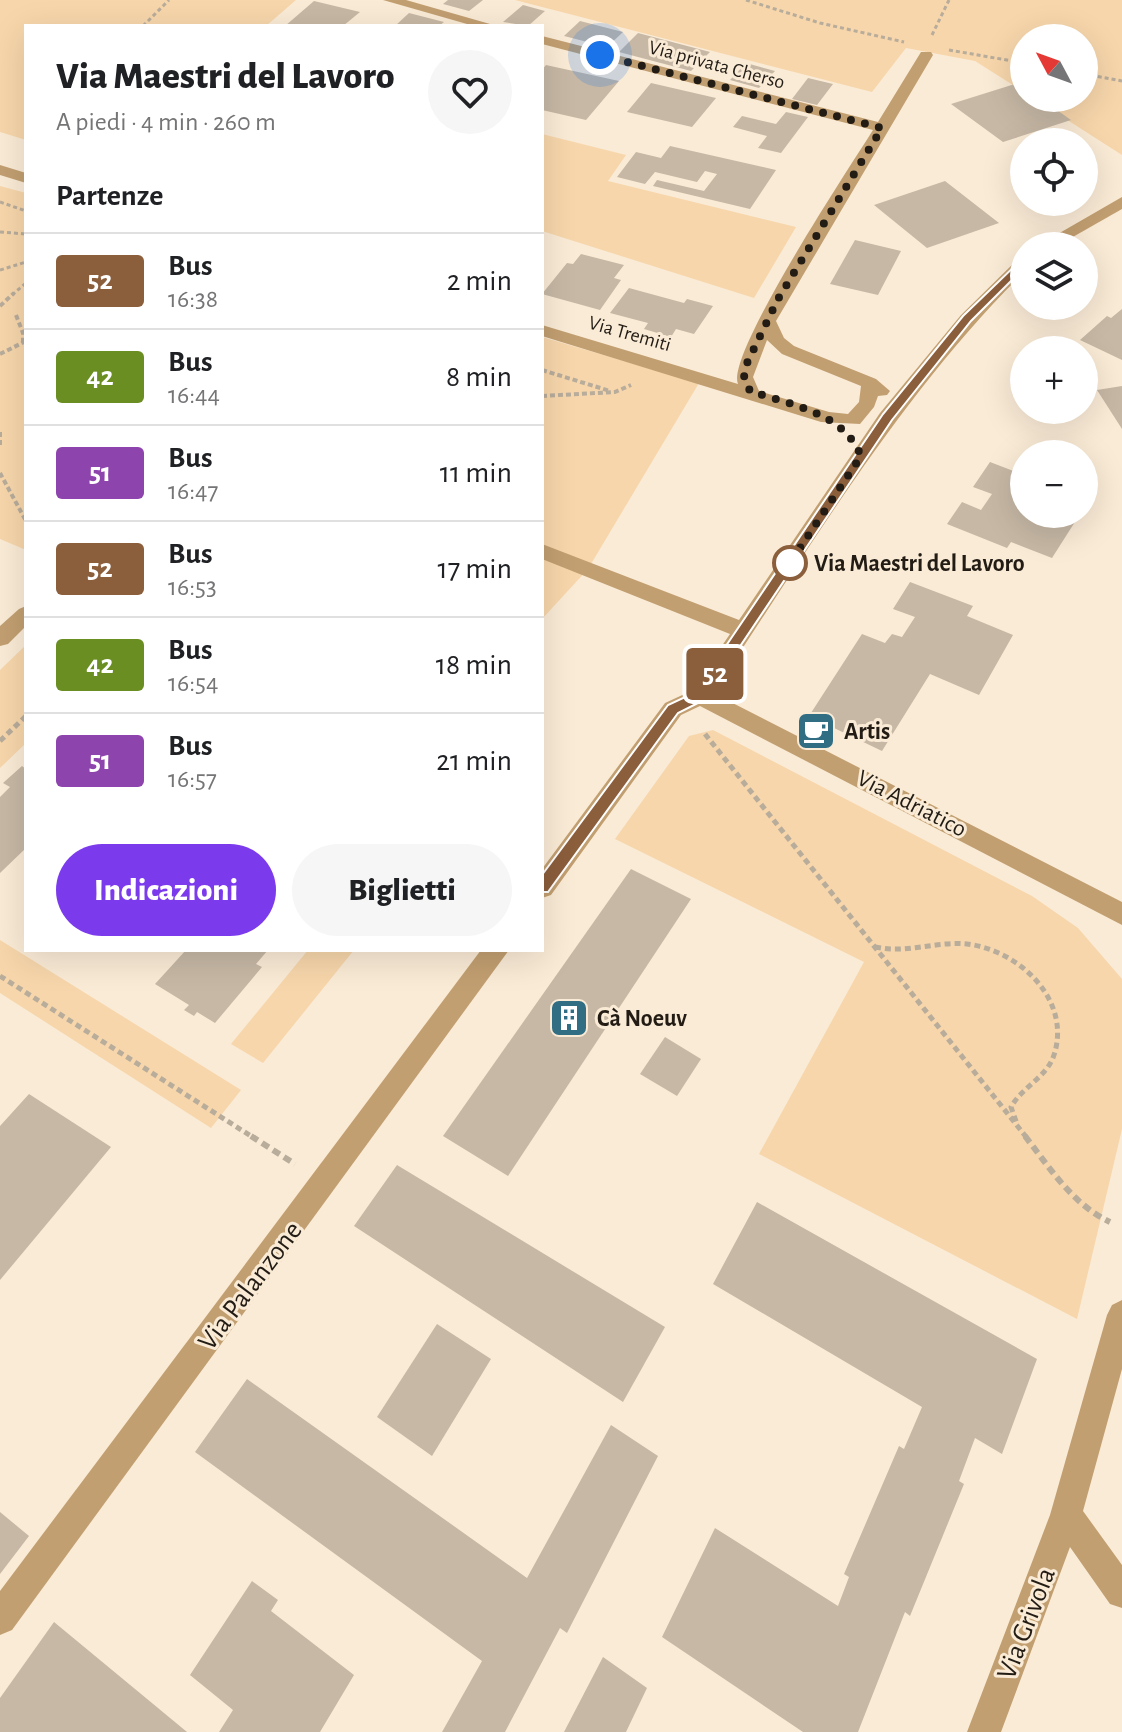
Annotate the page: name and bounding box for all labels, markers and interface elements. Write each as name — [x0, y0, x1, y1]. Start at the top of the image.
north arrow — [1010, 24, 1098, 112]
map controls — [1010, 24, 1098, 528]
your location — [580, 35, 620, 75]
street label: Via privata Cherso — [647, 37, 787, 93]
button: heart — [428, 50, 512, 134]
text: Via Maestri del Lavoro — [56, 58, 395, 96]
text: A piedi · 4 min · 260 m — [56, 109, 276, 135]
button: locate — [1010, 128, 1098, 216]
text: Partenze — [56, 181, 163, 211]
button: layers — [1010, 232, 1098, 320]
text: Bus — [168, 251, 213, 281]
text: 2 min — [447, 266, 512, 296]
text: 52 — [87, 267, 113, 295]
text: 16:38 — [168, 286, 218, 312]
street label: Via Tremiti — [586, 313, 673, 355]
button: + — [1010, 336, 1098, 424]
text: Bus — [168, 347, 213, 377]
text: 8 min — [446, 362, 512, 392]
text: 42 — [86, 363, 114, 391]
text: 16:44 — [168, 382, 220, 408]
button: − — [1010, 440, 1098, 528]
text: Bus — [168, 443, 213, 473]
text: 11 min — [440, 458, 512, 488]
text: 51 — [89, 459, 111, 487]
text: 16:47 — [168, 478, 218, 504]
text: Bus — [168, 539, 213, 569]
marker: Via Maestri del Lavoro — [773, 546, 807, 580]
place label: Via Maestri del Lavoro — [814, 552, 1025, 576]
text: 17 min — [437, 554, 512, 584]
text: 52 — [87, 555, 113, 583]
text: 16:53 — [168, 574, 217, 600]
text: Bus — [168, 635, 213, 665]
line badge: 52 — [679, 648, 751, 700]
text: 18 min — [436, 650, 512, 680]
text: 42 — [86, 651, 114, 679]
text: 52 — [702, 660, 728, 688]
text: 16:54 — [168, 670, 219, 696]
cafe icon: Artis — [795, 710, 837, 752]
place label: Artis — [844, 720, 890, 744]
text: Bus — [168, 731, 213, 761]
text: 21 min — [436, 746, 512, 776]
text: 51 — [89, 747, 111, 775]
text: 16:57 — [168, 766, 217, 792]
street label: Via Adriatico — [853, 766, 970, 842]
button: Indicazioni — [56, 844, 276, 936]
button: Biglietti — [292, 844, 512, 936]
building icon: Cà Noeuv — [548, 997, 590, 1039]
place label: Cà Noeuv — [597, 1007, 687, 1031]
street label: Via Palanzone — [193, 1217, 308, 1356]
street label: Via Grivola — [993, 1564, 1061, 1683]

